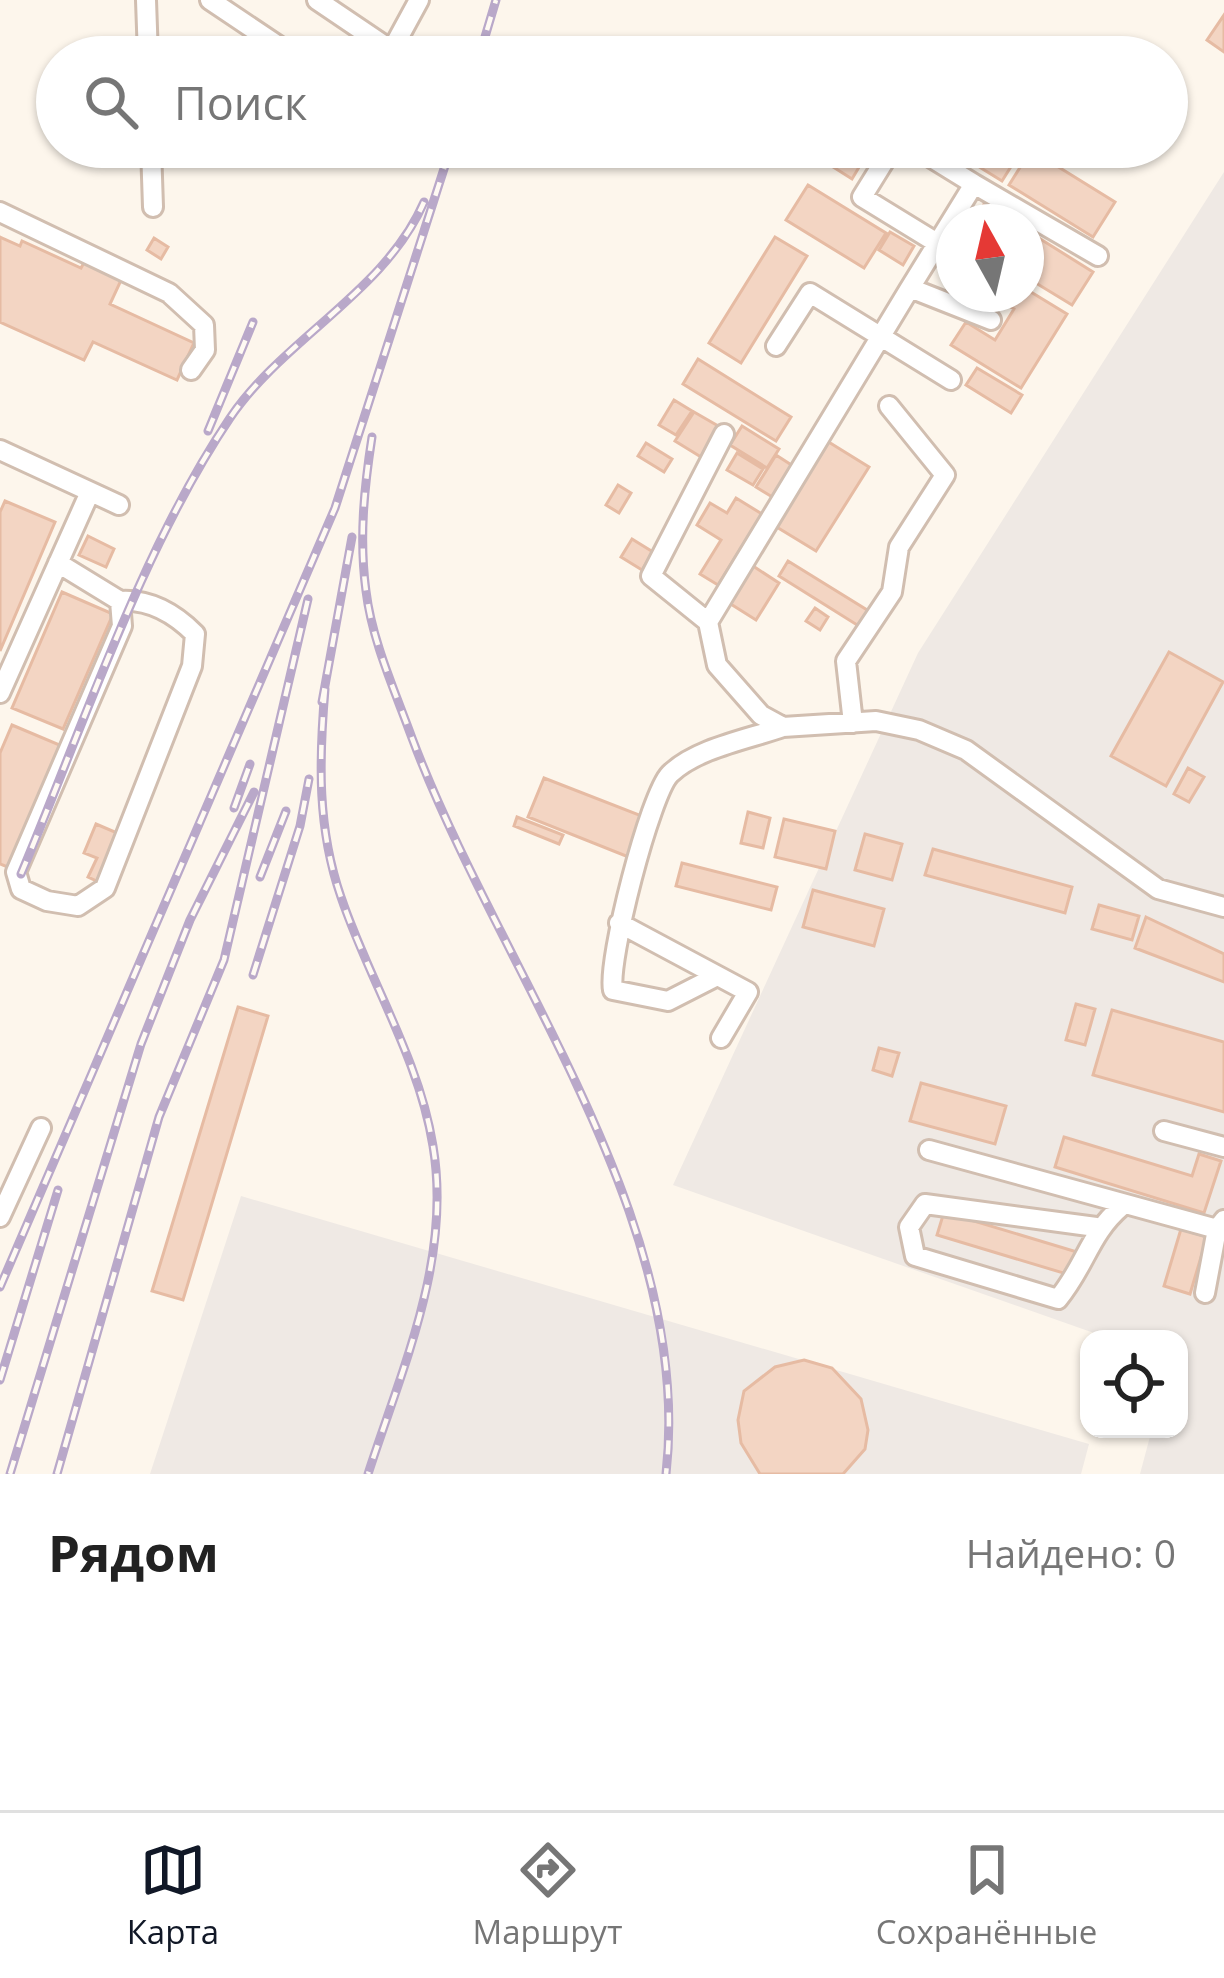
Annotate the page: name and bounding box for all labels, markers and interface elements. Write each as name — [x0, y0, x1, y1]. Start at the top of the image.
search box — [36, 36, 1188, 168]
icon: search — [78, 69, 144, 135]
text: Поиск — [174, 72, 307, 133]
north arrow — [936, 204, 1044, 312]
map controls — [1080, 1330, 1188, 1438]
button: locate — [1080, 1330, 1188, 1438]
text: Рядом — [48, 1517, 219, 1587]
text: Найдено: 0 — [966, 1526, 1176, 1579]
tab: Карта — [127, 1837, 219, 1954]
tab: Маршрут — [473, 1837, 622, 1954]
tab: Сохранённые — [876, 1837, 1097, 1954]

